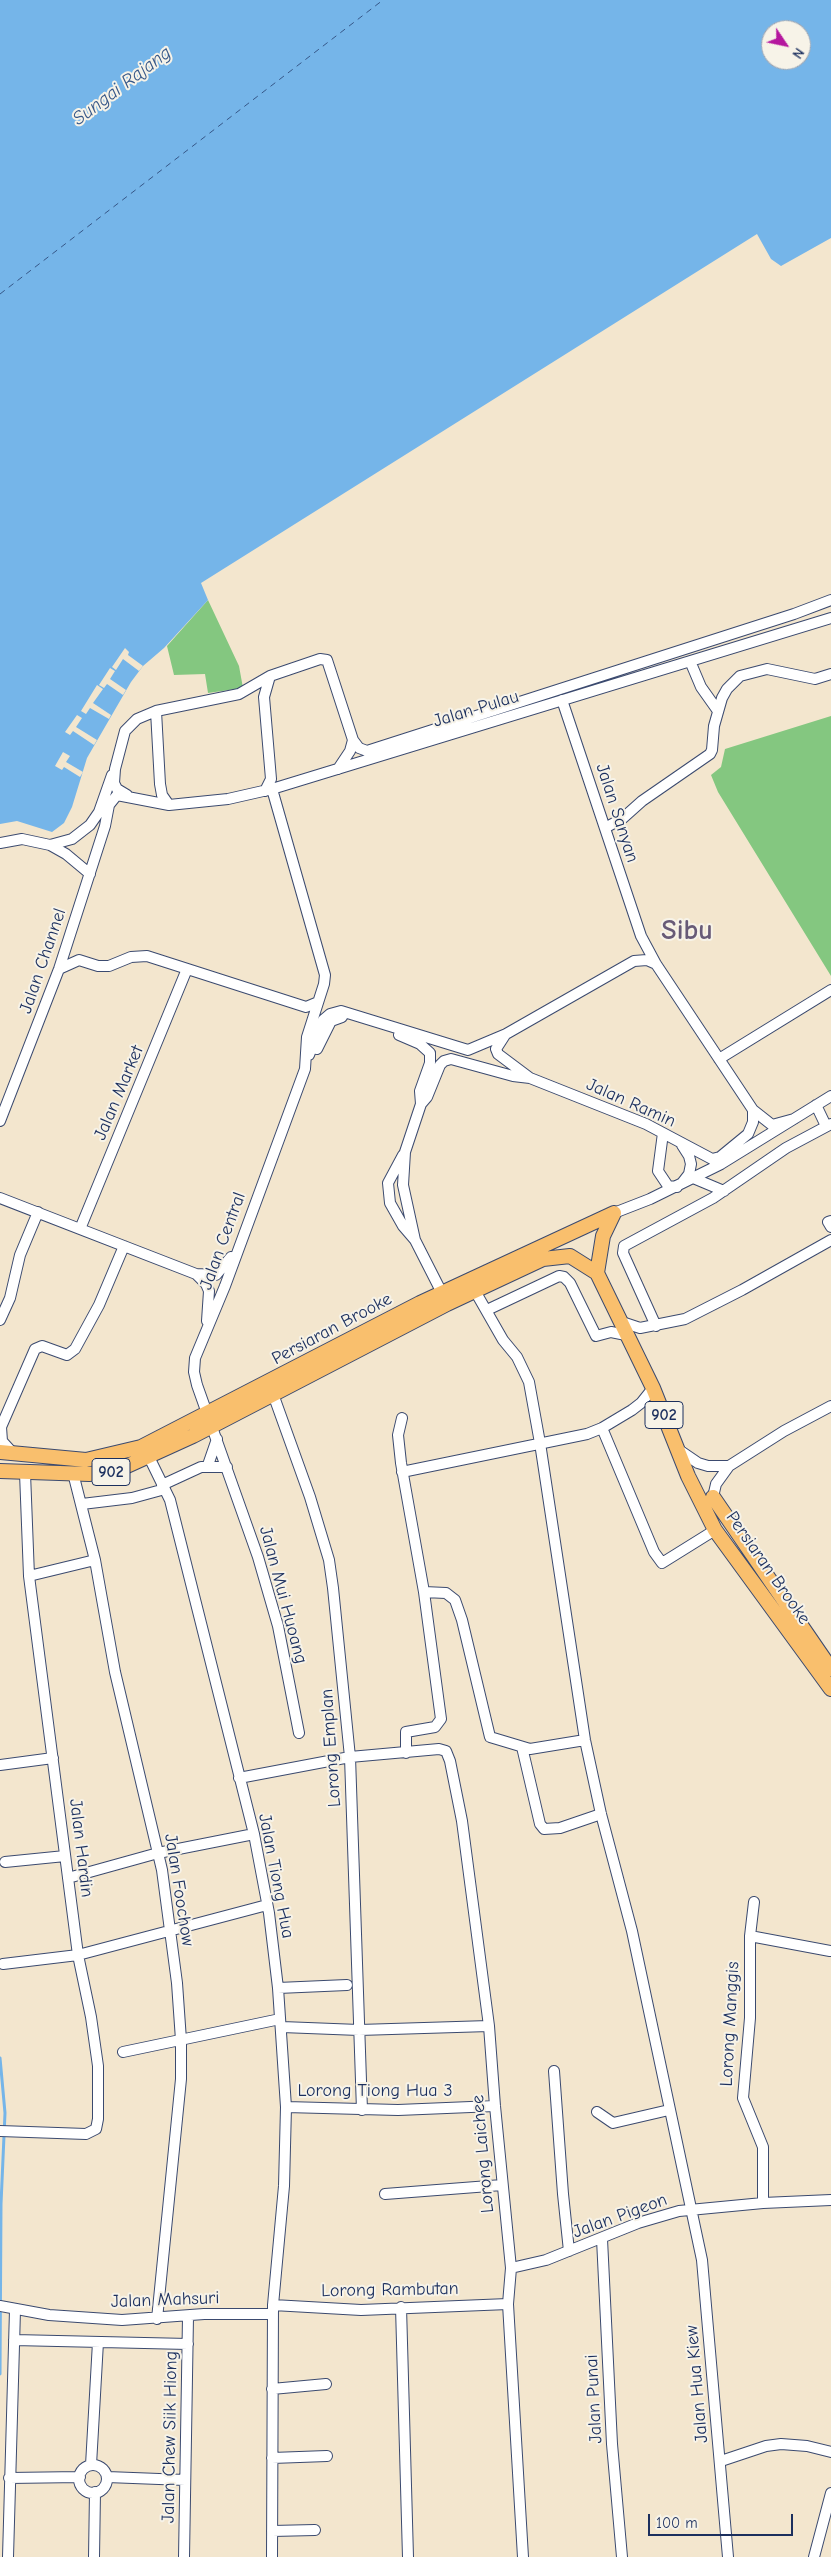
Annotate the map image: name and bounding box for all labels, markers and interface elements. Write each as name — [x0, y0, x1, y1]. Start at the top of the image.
north arrow — [761, 20, 811, 70]
water label: Sungai Rajang — [68, 42, 176, 130]
text: N — [788, 45, 808, 62]
street label: Jalan Pulau — [431, 686, 521, 732]
street label: Jalan Sanyan — [591, 761, 643, 865]
street label: Jalan Channel — [15, 906, 71, 1016]
district label: Sibu — [661, 914, 713, 948]
street label: Jalan Market — [89, 1042, 149, 1144]
street label: Jalan Ramin — [583, 1074, 679, 1132]
street label: Jalan Central — [195, 1189, 251, 1293]
street label: Persiaran Brooke — [268, 1288, 396, 1370]
road number: 902 — [645, 1402, 683, 1428]
road number: 902 — [92, 1458, 130, 1485]
street label: Persiaran Brooke — [721, 1507, 815, 1629]
street label: Jalan Mui Huoang — [254, 1524, 312, 1666]
street label: Lorong Emplan — [316, 1688, 346, 1808]
street label: Jalan Hardin — [64, 1797, 98, 1899]
street label: Jalan Tiong Hua — [253, 1812, 299, 1940]
street label: Jalan Foochow — [159, 1832, 199, 1948]
street label: Lorong Manggis — [716, 1961, 744, 2087]
street label: Lorong Tiong Hua 3 — [297, 2080, 453, 2102]
street label: Lorong Laichee — [467, 2094, 499, 2214]
street label: Jalan Pigeon — [570, 2189, 670, 2243]
street label: Lorong Rambutan — [321, 2278, 459, 2302]
street label: Jalan Mahsuri — [110, 2287, 220, 2313]
street label: Jalan Hua Kiew — [681, 2324, 713, 2444]
street label: Jalan Chew Siik Hiong — [158, 2351, 182, 2523]
street label: Jalan Punai — [581, 2354, 607, 2444]
scale bar — [651, 2504, 796, 2536]
text: 100 m — [656, 2514, 698, 2532]

